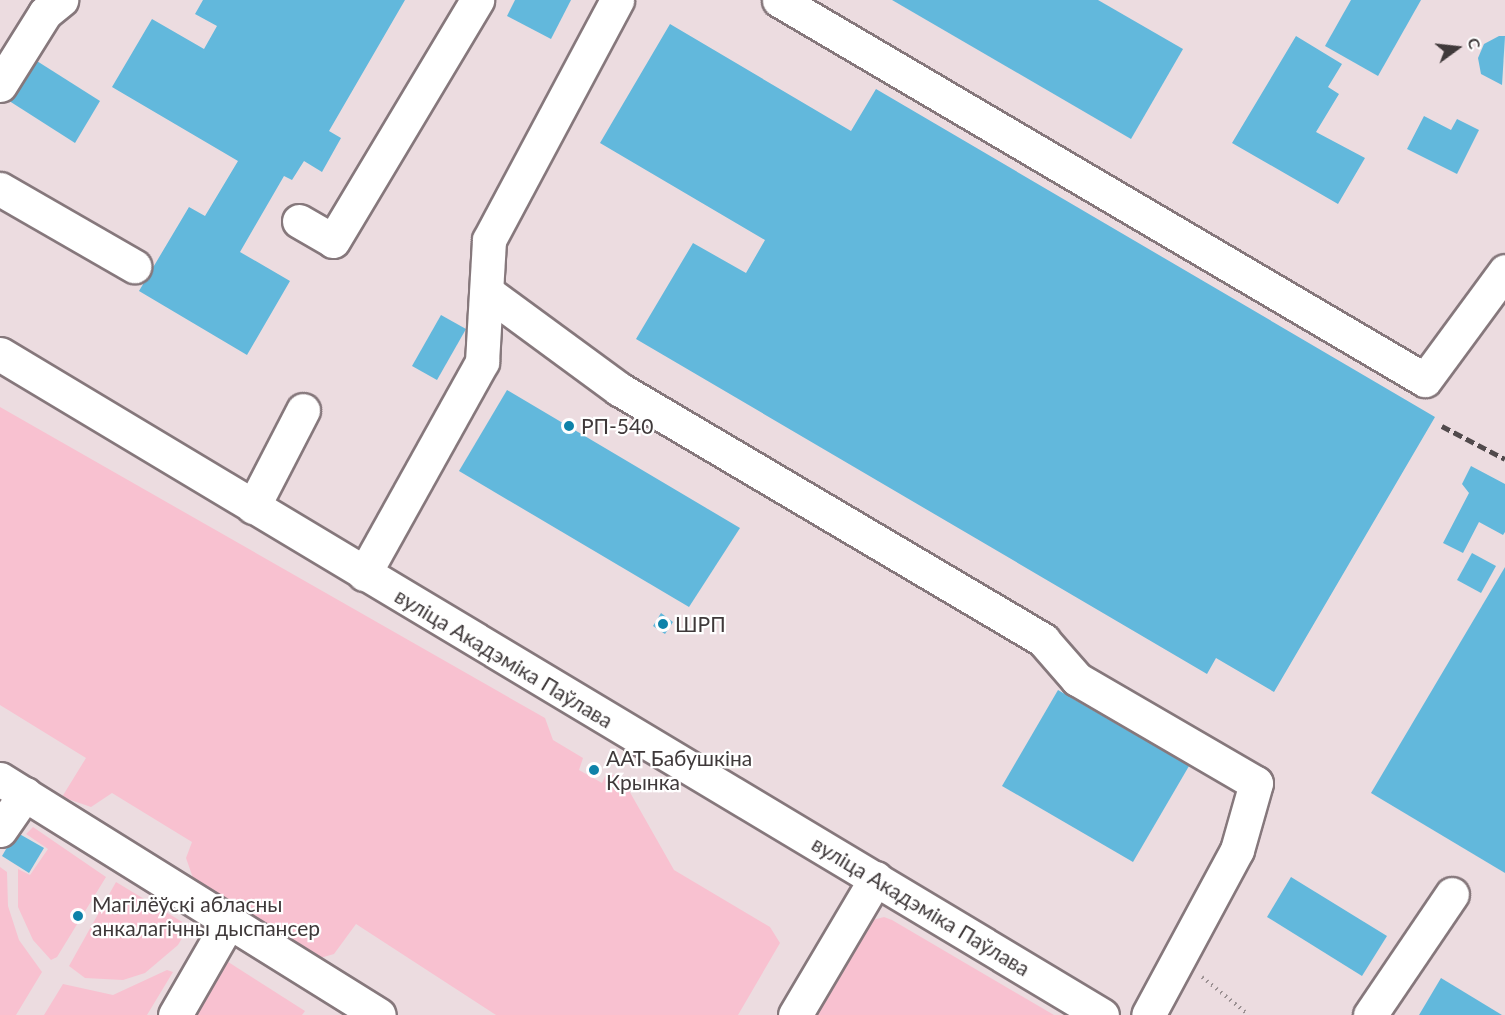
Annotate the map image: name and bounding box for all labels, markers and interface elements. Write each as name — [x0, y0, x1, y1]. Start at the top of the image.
north arrow — [1427, 18, 1487, 78]
text: С — [1464, 36, 1485, 51]
place label: РП-540 — [581, 413, 653, 439]
marker: РП-540 — [562, 419, 576, 433]
street label: вуліца Акадэміка Паўлава — [390, 583, 618, 733]
place label: ШРП — [675, 611, 726, 637]
marker: ШРП — [656, 617, 670, 631]
place label: ААТ Бабушкіна Крынка — [606, 745, 752, 795]
marker: ААТ Бабушкіна Крынка — [587, 763, 601, 777]
street label: вуліца Акадэміка Паўлава — [807, 831, 1035, 981]
place label: Магілёўскі абласны анкалагічны дыспансер — [92, 891, 320, 941]
marker: Магілёўскі абласны анкалагічны дыспансер — [69, 907, 87, 925]

